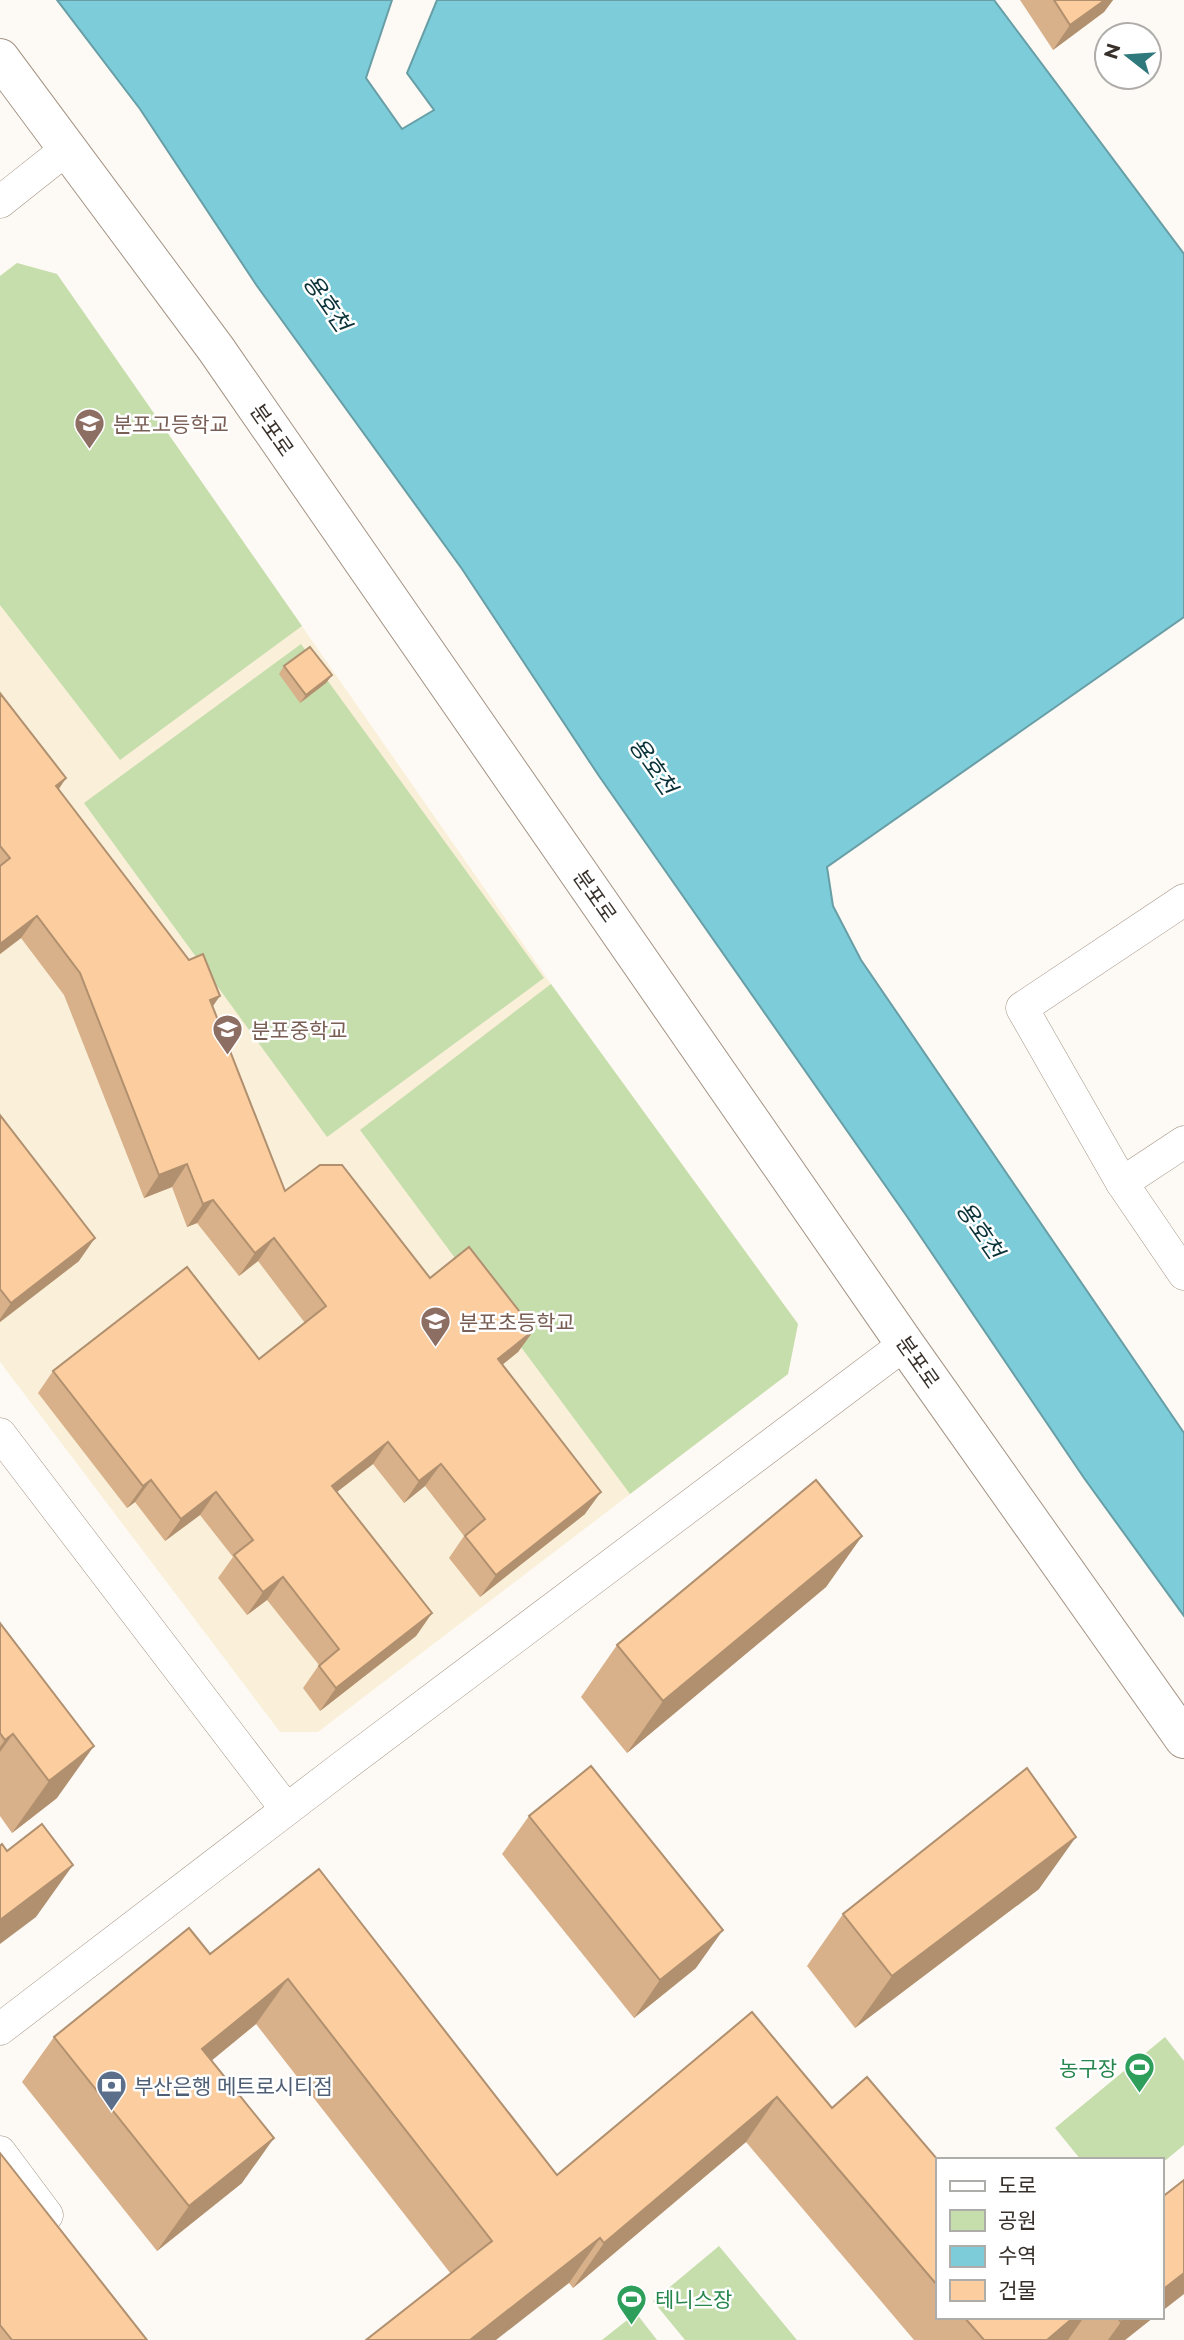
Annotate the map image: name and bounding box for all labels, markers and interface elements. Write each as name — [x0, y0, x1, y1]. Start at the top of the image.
north arrow — [1093, 21, 1163, 91]
text: N — [1099, 40, 1125, 62]
water label: 용호천 — [297, 269, 358, 339]
street label: 분포로 — [245, 399, 299, 461]
school or university icon: 분포고등학교 — [73, 407, 107, 451]
place label: 분포고등학교 — [113, 412, 229, 437]
water label: 용호천 — [623, 732, 684, 802]
street label: 분포로 — [568, 865, 622, 927]
school or university icon: 분포중학교 — [211, 1013, 245, 1057]
place label: 분포중학교 — [251, 1018, 348, 1043]
water label: 용호천 — [950, 1196, 1011, 1266]
school or university icon: 분포초등학교 — [419, 1305, 453, 1349]
place label: 분포초등학교 — [459, 1310, 575, 1335]
street label: 분포로 — [891, 1331, 945, 1393]
sports icon: 농구장 — [1123, 2051, 1157, 2095]
place label: 농구장 — [1059, 2056, 1117, 2081]
bank icon: 부산은행 메트로시티점 — [94, 2069, 128, 2113]
place label: 부산은행 메트로시티점 — [134, 2074, 333, 2099]
legend — [936, 2158, 1163, 2319]
text: 도로 — [998, 2173, 1037, 2198]
text: 공원 — [998, 2208, 1037, 2233]
text: 수역 — [998, 2243, 1037, 2268]
text: 건물 — [998, 2278, 1037, 2303]
sports icon: 테니스장 — [615, 2282, 649, 2326]
place label: 테니스장 — [655, 2287, 732, 2312]

